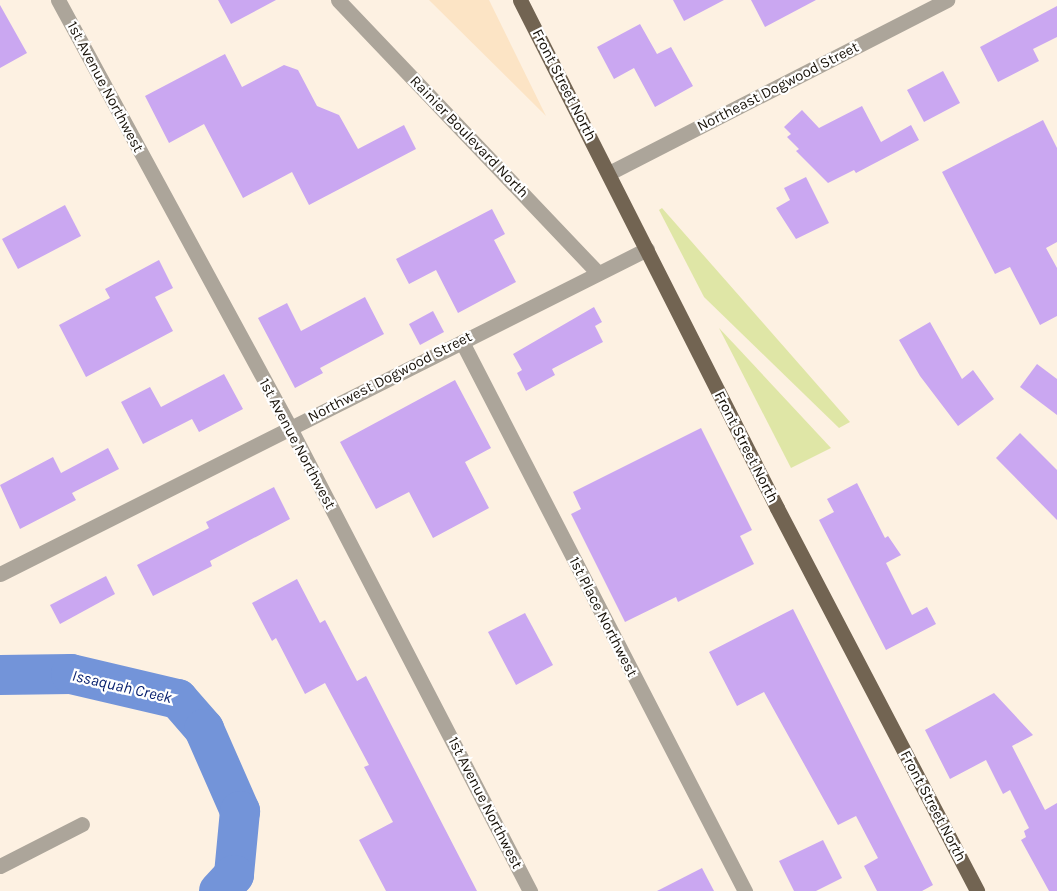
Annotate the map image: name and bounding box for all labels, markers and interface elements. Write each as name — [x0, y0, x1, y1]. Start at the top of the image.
street label: 1st Avenue Northwest — [63, 18, 147, 156]
street label: Front Street North — [528, 26, 600, 144]
street label: Northeast Dogwood Street — [694, 38, 862, 136]
street label: Rainier Boulevard North — [406, 72, 532, 202]
street label: Northwest Dogwood Street — [305, 328, 475, 426]
street label: 1st Avenue Northwest — [255, 375, 339, 513]
street label: Front Street North — [710, 388, 782, 506]
street label: 1st Place Northwest — [565, 554, 641, 680]
water label: Issaquah Creek — [70, 666, 174, 708]
street label: 1st Avenue Northwest — [444, 734, 526, 872]
street label: Front Street North — [896, 747, 970, 865]

